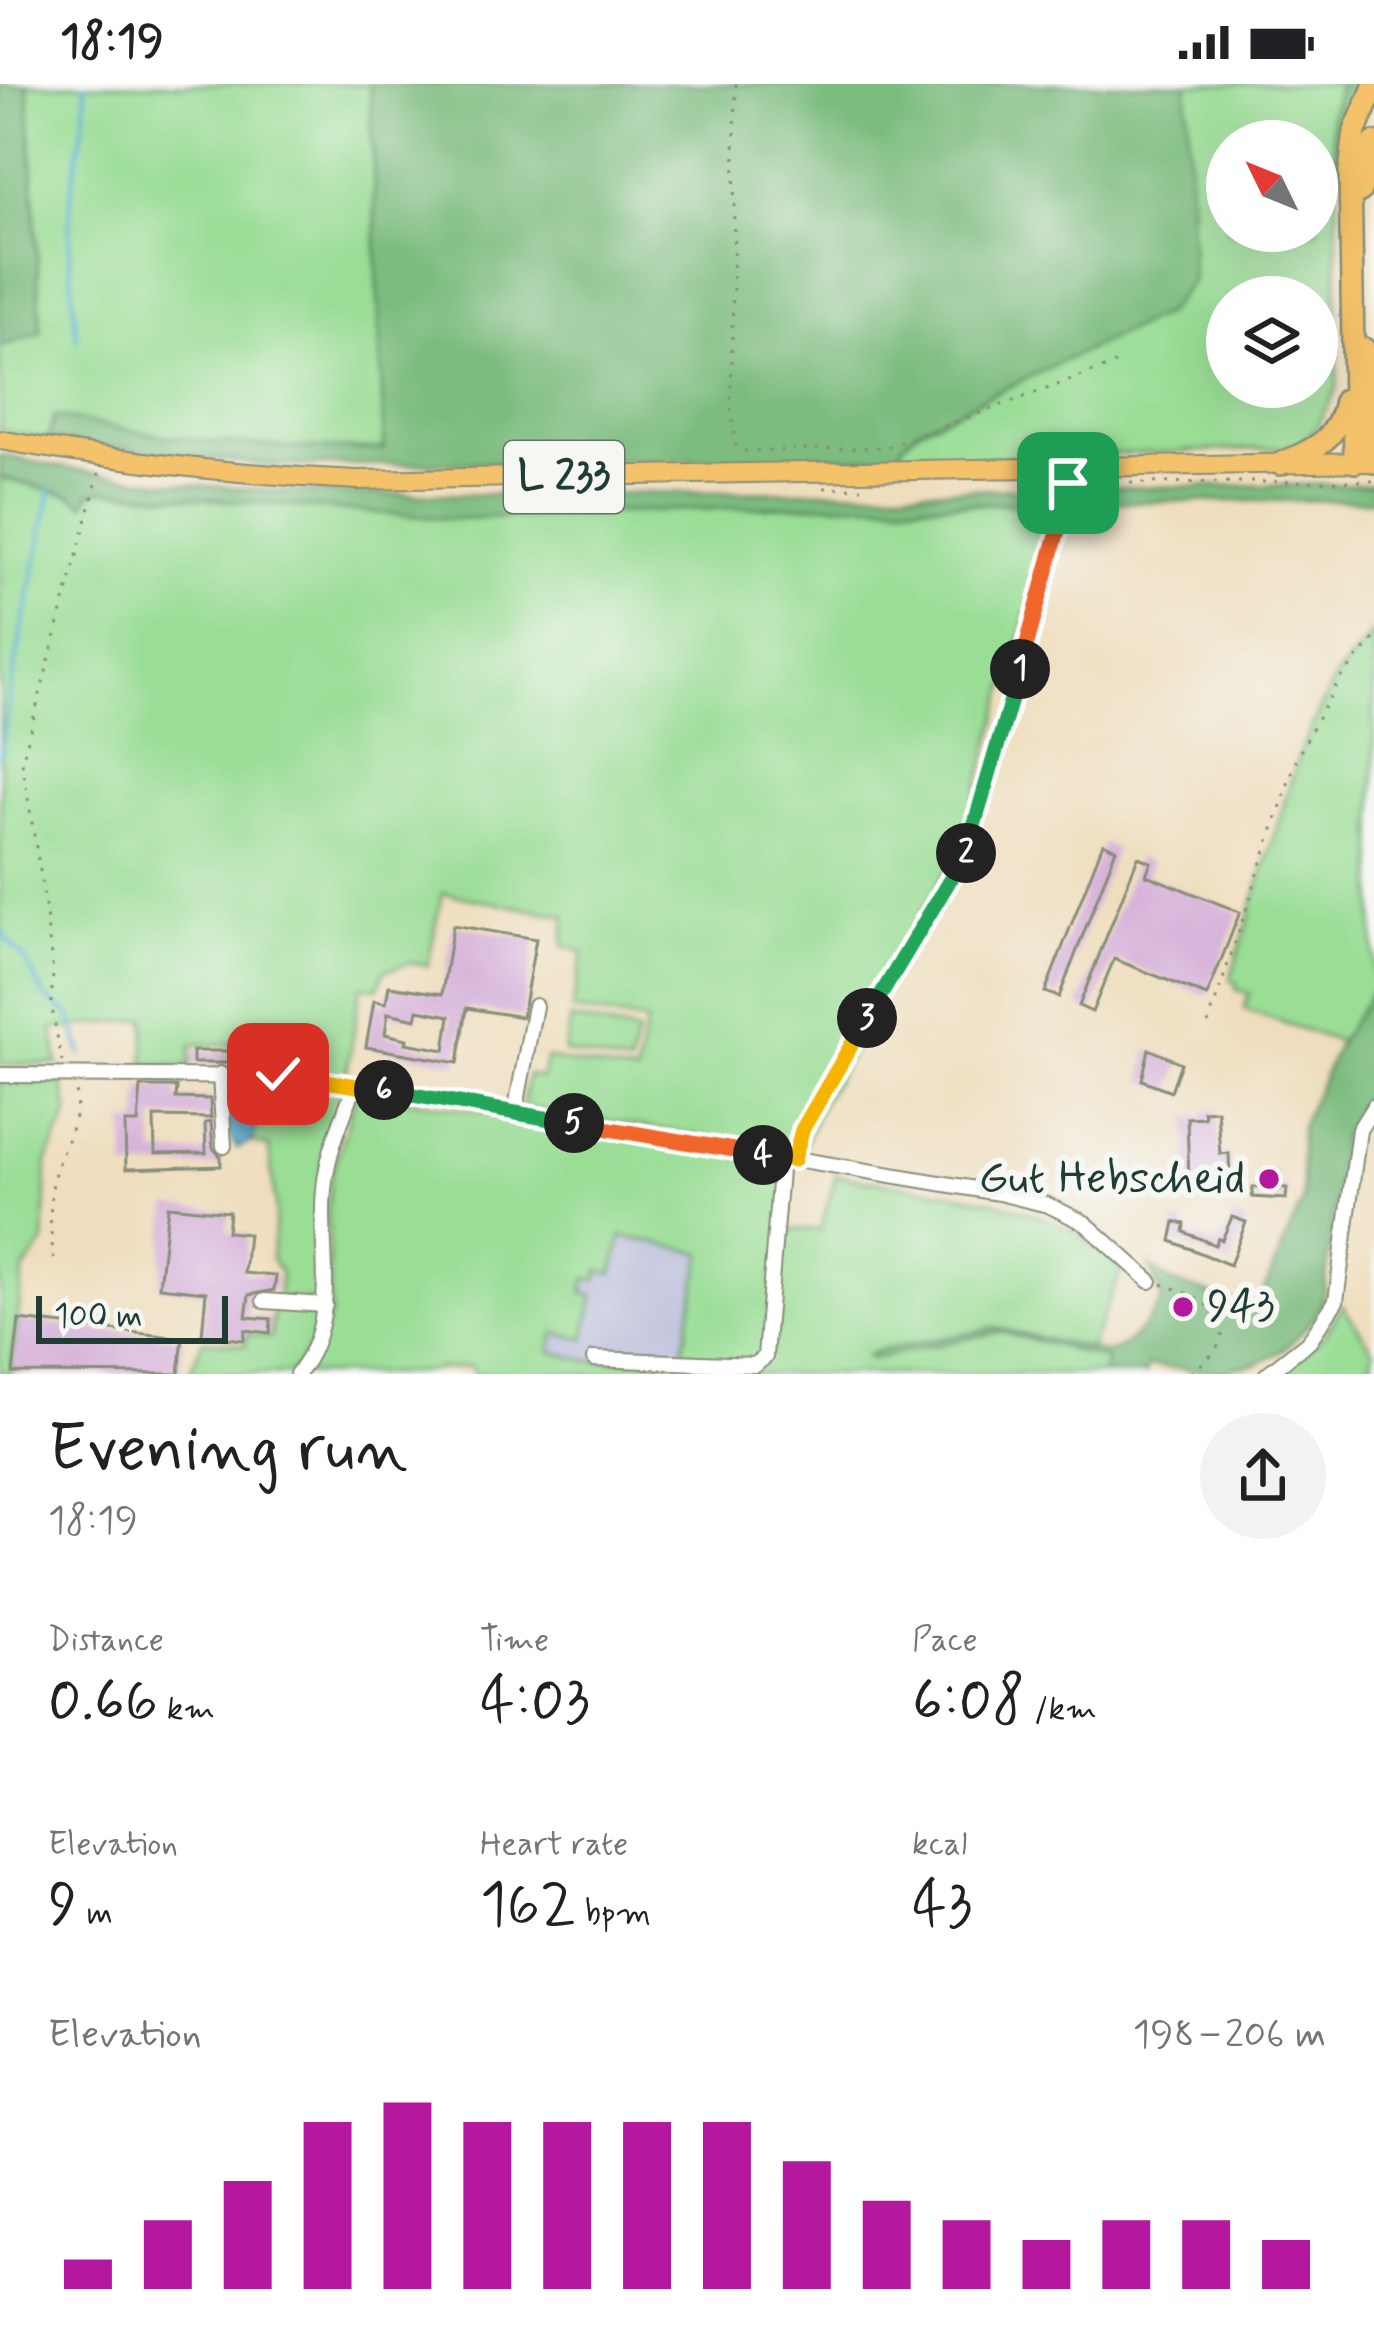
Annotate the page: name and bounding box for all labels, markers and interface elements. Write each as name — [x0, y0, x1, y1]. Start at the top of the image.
text: 18:19 — [60, 13, 164, 72]
north arrow — [1206, 120, 1338, 252]
map controls — [1206, 120, 1338, 408]
button: layers — [1206, 276, 1338, 408]
pin — [1017, 432, 1119, 534]
road number: L 233 — [504, 441, 624, 513]
icon: arrive — [1035, 450, 1101, 516]
pin: 1 — [990, 639, 1050, 699]
text: 1 — [1013, 647, 1027, 691]
pin: 2 — [936, 823, 996, 883]
text: 2 — [958, 831, 974, 875]
pin: 3 — [837, 988, 897, 1048]
text: 3 — [860, 996, 874, 1040]
pin — [227, 1023, 329, 1125]
icon: check — [245, 1041, 311, 1107]
pin: 6 — [354, 1060, 414, 1120]
text: 6 — [376, 1068, 392, 1112]
pin: 5 — [544, 1093, 604, 1153]
text: 5 — [564, 1101, 584, 1145]
pin: 4 — [733, 1125, 793, 1185]
text: 4 — [753, 1133, 773, 1177]
place label: Gut Hebscheid — [978, 1150, 1245, 1209]
marker: Gut Hebscheid — [1256, 1166, 1282, 1192]
place label: 943 — [1207, 1278, 1275, 1337]
scale bar — [36, 1290, 228, 1343]
marker: 943 — [1170, 1294, 1196, 1320]
text: 100 m — [54, 1295, 143, 1339]
text: Evening run — [48, 1408, 408, 1494]
button: share — [1200, 1413, 1326, 1539]
text: 18:19 — [48, 1496, 138, 1547]
text: Distance — [48, 1619, 164, 1663]
text: Time — [480, 1619, 549, 1663]
text: Pace — [912, 1619, 978, 1663]
text: 0.66 — [48, 1663, 158, 1742]
text: 4:03 — [480, 1663, 590, 1742]
text: 6:08 — [912, 1663, 1025, 1742]
text: km — [158, 1688, 215, 1732]
text: /km — [1025, 1688, 1097, 1732]
text: Elevation — [48, 1823, 178, 1867]
text: Heart rate — [480, 1823, 628, 1867]
text: kcal — [912, 1823, 967, 1867]
text: 9 — [48, 1867, 77, 1946]
text: 162 — [480, 1867, 576, 1946]
text: 43 — [912, 1867, 972, 1946]
text: m — [77, 1892, 113, 1936]
text: bpm — [576, 1892, 651, 1936]
text: Elevation — [48, 2010, 202, 2061]
text: 198–206 m — [1133, 2010, 1326, 2061]

